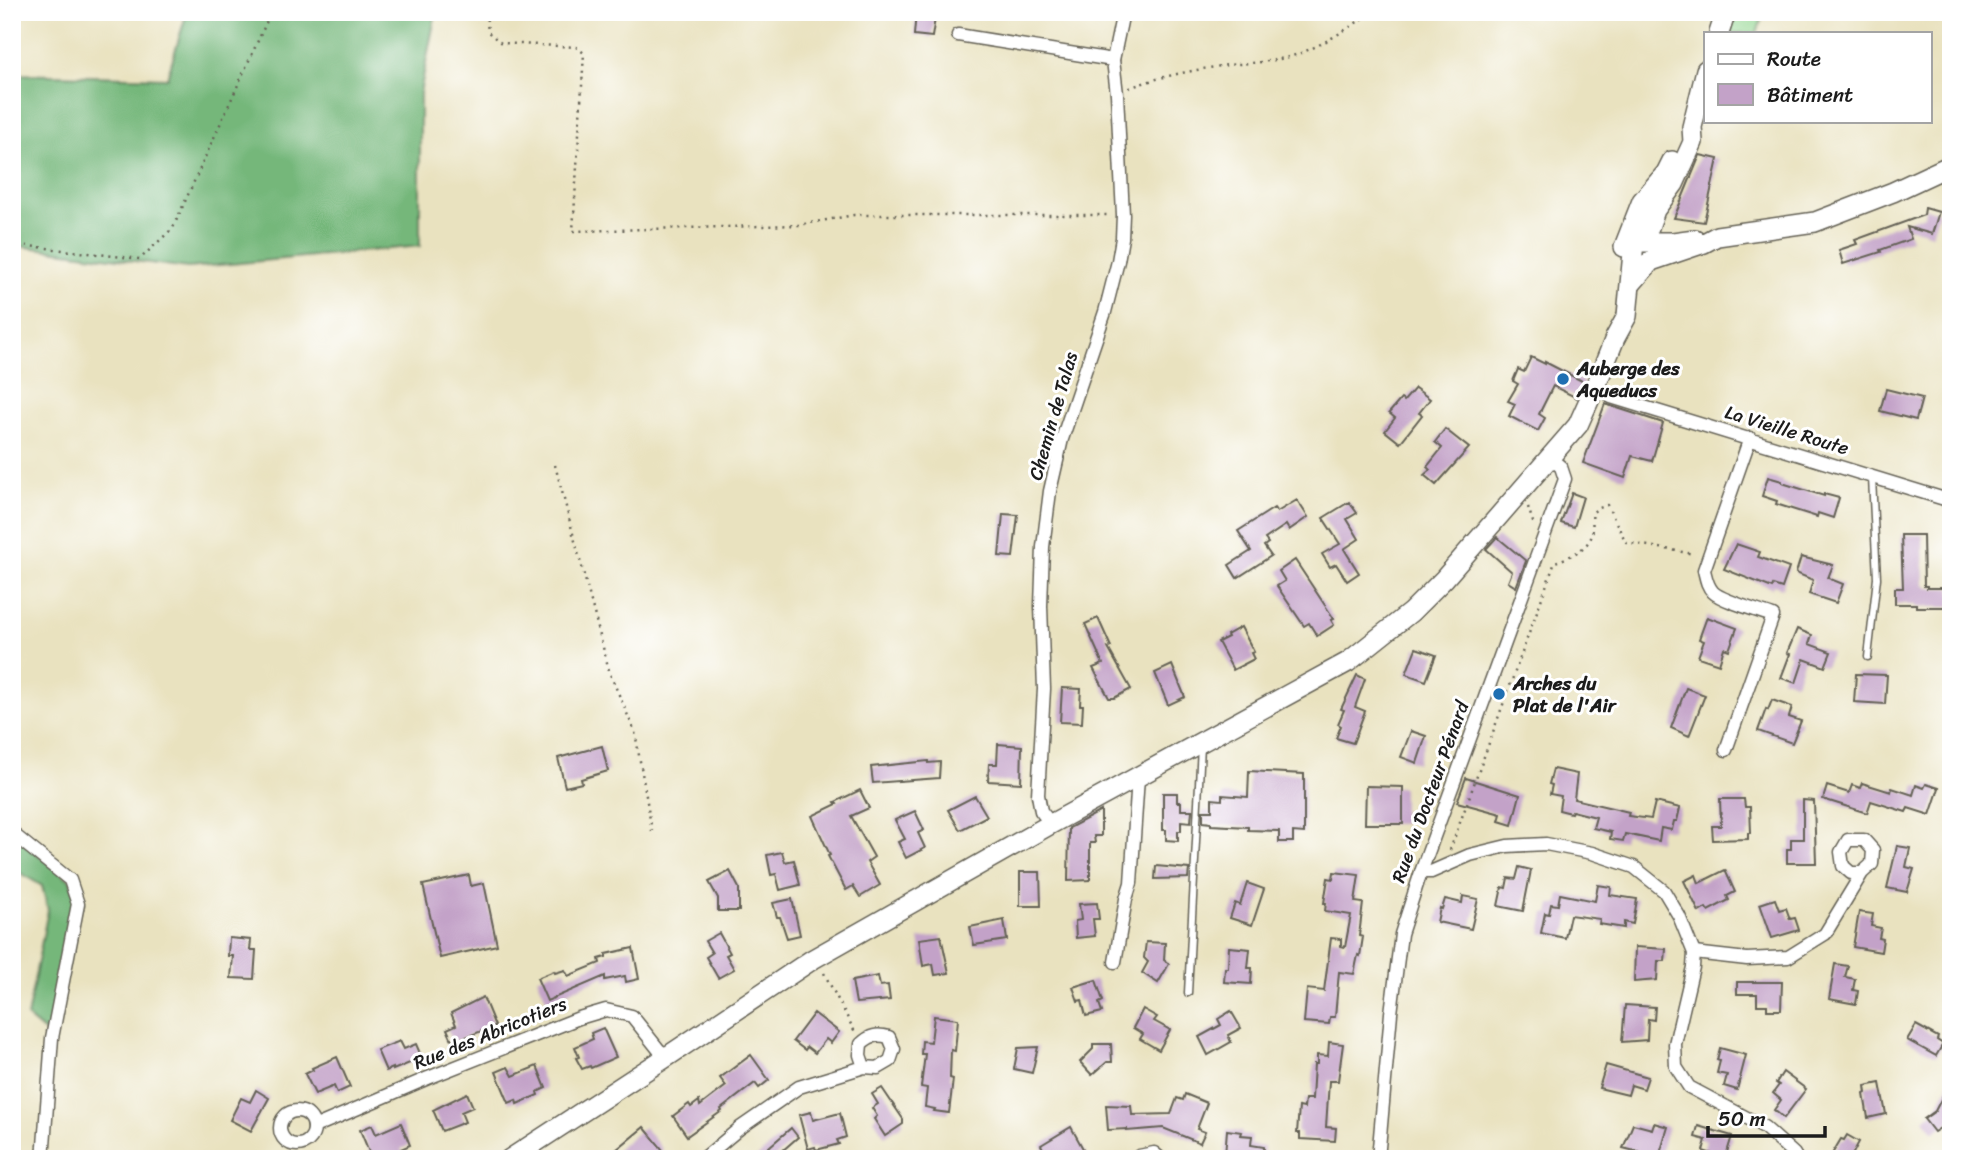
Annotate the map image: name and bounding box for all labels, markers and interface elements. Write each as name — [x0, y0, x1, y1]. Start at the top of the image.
legend — [1704, 32, 1932, 122]
text: Route — [1767, 40, 1821, 78]
text: Bâtiment — [1767, 76, 1853, 114]
street label: Chemin de Talas — [1019, 348, 1087, 484]
place label: Auberge des Aqueducs — [1576, 352, 1681, 407]
marker: Auberge des Aqueducs — [1555, 371, 1571, 387]
street label: La Vieille Route — [1721, 395, 1853, 465]
place label: Arches du Plat de l'Air — [1512, 667, 1618, 722]
marker: Arches du Plat de l'Air — [1491, 686, 1507, 702]
street label: Rue du Docteur Pénard — [1382, 695, 1479, 888]
street label: Rue des Abricotiers — [408, 987, 572, 1079]
scale bar — [1708, 1094, 1825, 1138]
text: 50 m — [1718, 1100, 1766, 1138]

